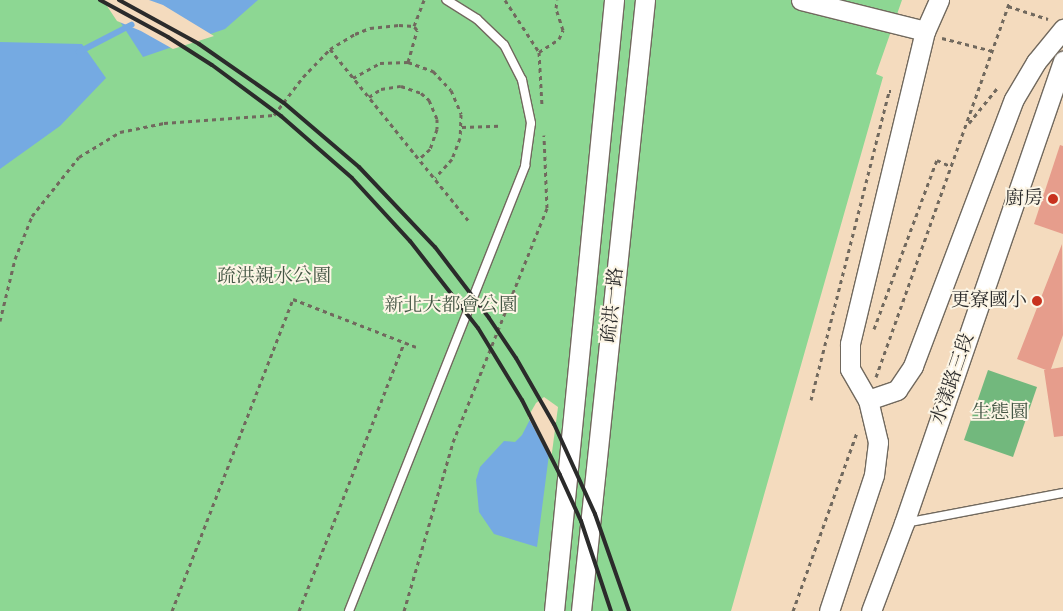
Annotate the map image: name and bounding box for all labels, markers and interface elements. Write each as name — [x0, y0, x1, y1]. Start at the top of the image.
place label: 廚房 — [1005, 188, 1043, 210]
marker: 廚房 — [1047, 193, 1059, 205]
park label: 疏洪親水公園 — [217, 266, 331, 288]
street label: 疏洪一路 — [598, 266, 628, 344]
place label: 更寮國小 — [951, 290, 1027, 312]
park label: 新北大都會公園 — [385, 295, 517, 317]
marker: 更寮國小 — [1031, 295, 1043, 307]
street label: 水漾路三段 — [927, 330, 979, 428]
park label: 生態園 — [972, 402, 1028, 424]

